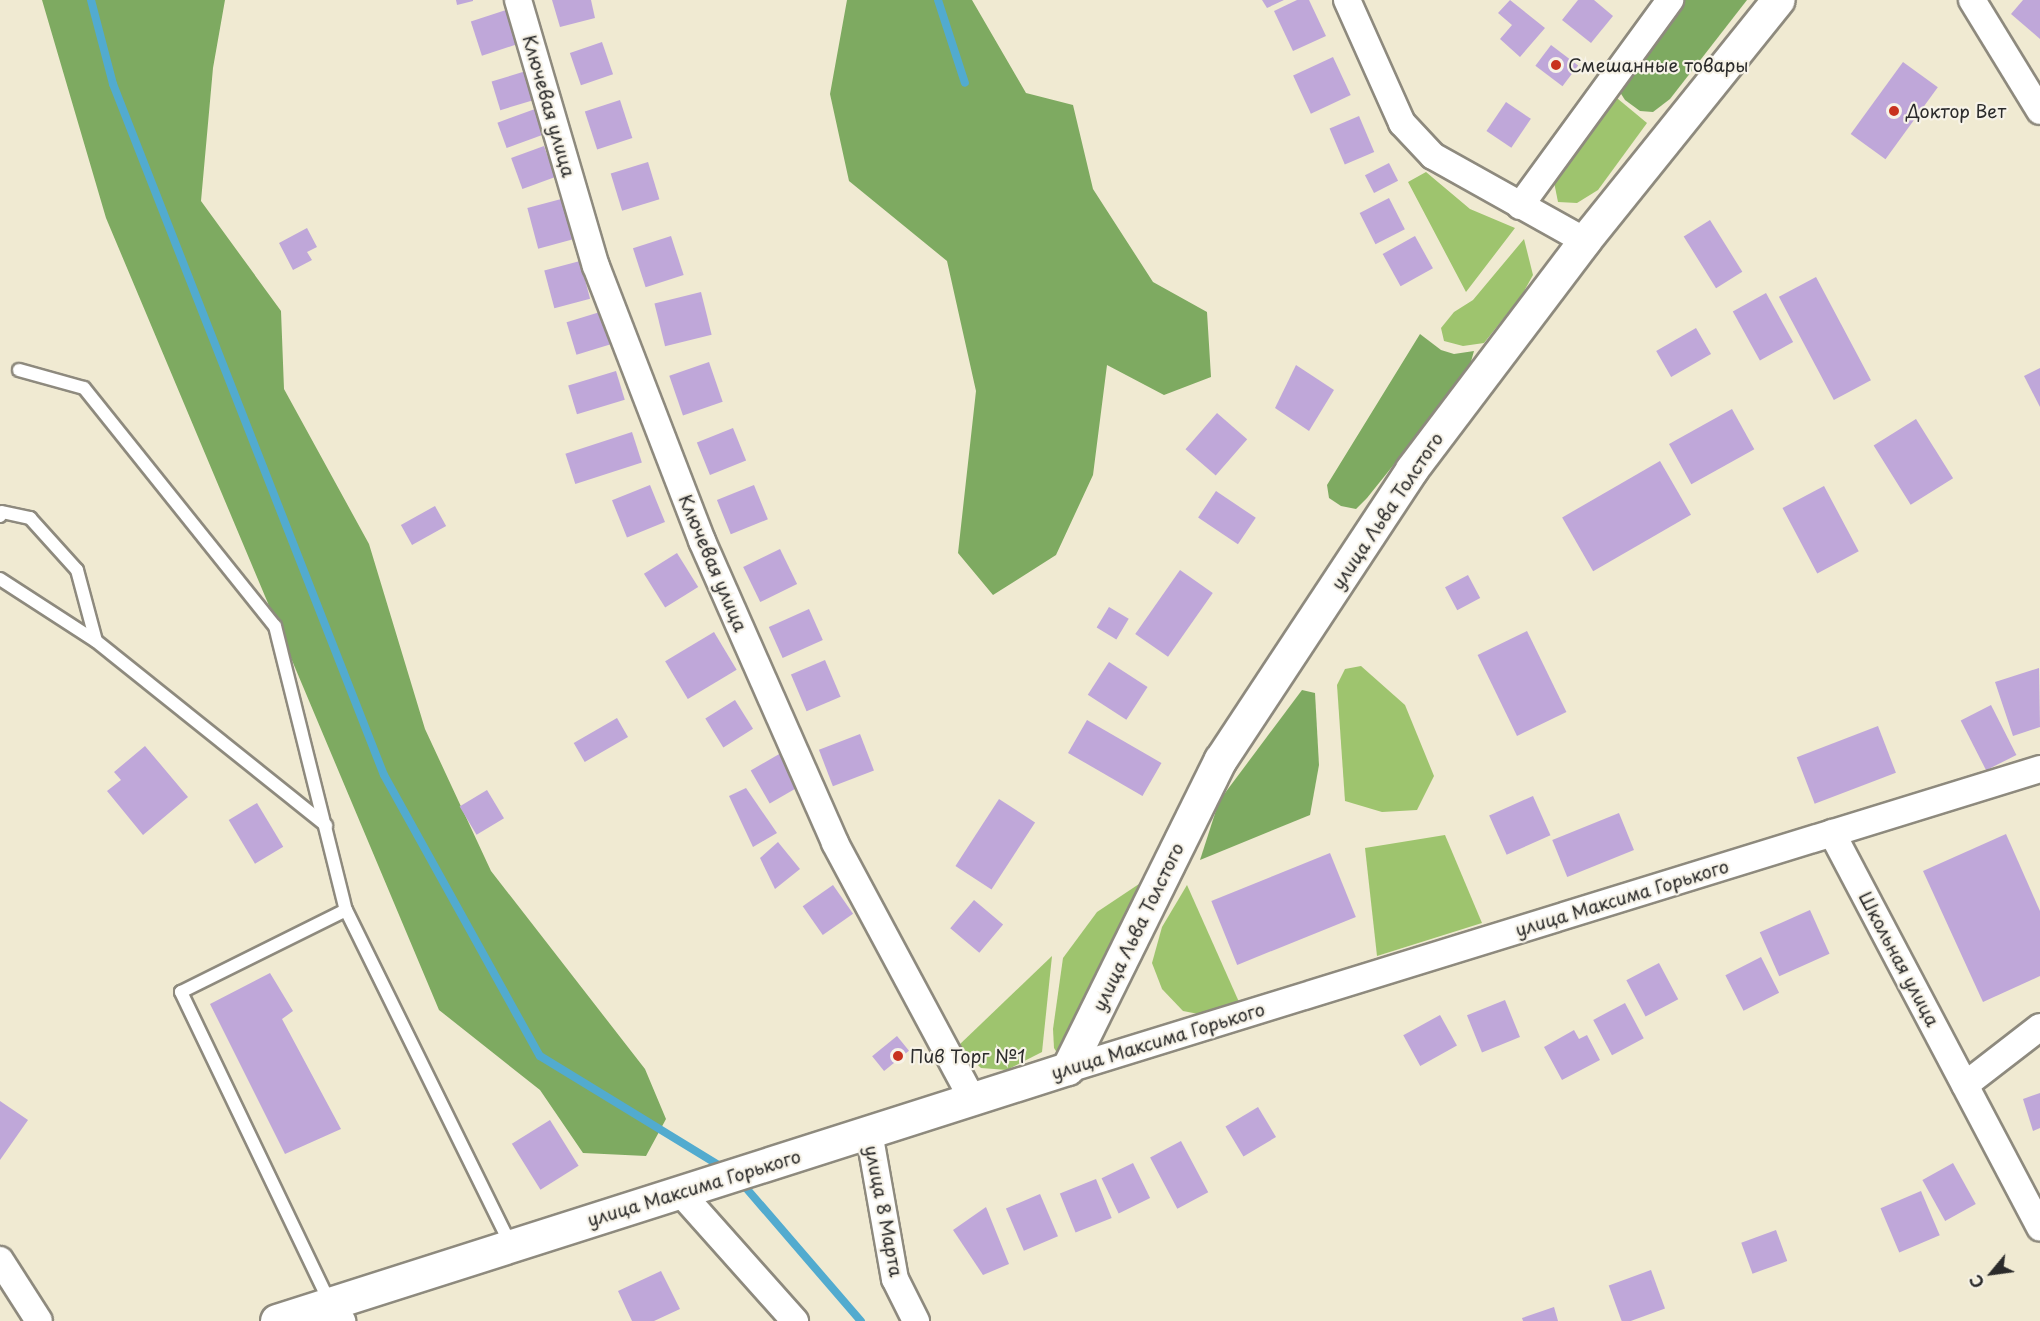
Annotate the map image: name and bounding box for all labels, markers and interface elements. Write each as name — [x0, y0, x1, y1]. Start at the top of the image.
street label: Ключевая улица — [518, 32, 580, 180]
place label: Смешанные товары — [1568, 54, 1748, 76]
marker: Смешанные товары — [1549, 58, 1563, 72]
place label: Доктор Вет — [1906, 100, 2006, 122]
marker: Доктор Вет — [1887, 104, 1901, 118]
street label: улица Льва Толстого — [1326, 428, 1448, 594]
street label: Ключевая улица — [674, 491, 752, 635]
street label: улица Льва Толстого — [1088, 839, 1188, 1015]
street label: улица Максима Горького — [1511, 855, 1733, 941]
street label: Школьная улица — [1854, 887, 1944, 1031]
street label: улица Максима Горького — [1047, 998, 1269, 1084]
place label: Пив Торг №1 — [910, 1045, 1026, 1067]
marker: Пив Торг №1 — [891, 1049, 905, 1063]
street label: улица 8 Марта — [861, 1143, 907, 1279]
street label: улица Максима Горького — [583, 1145, 805, 1231]
north arrow — [1962, 1243, 2022, 1303]
text: С — [1963, 1271, 1990, 1293]

